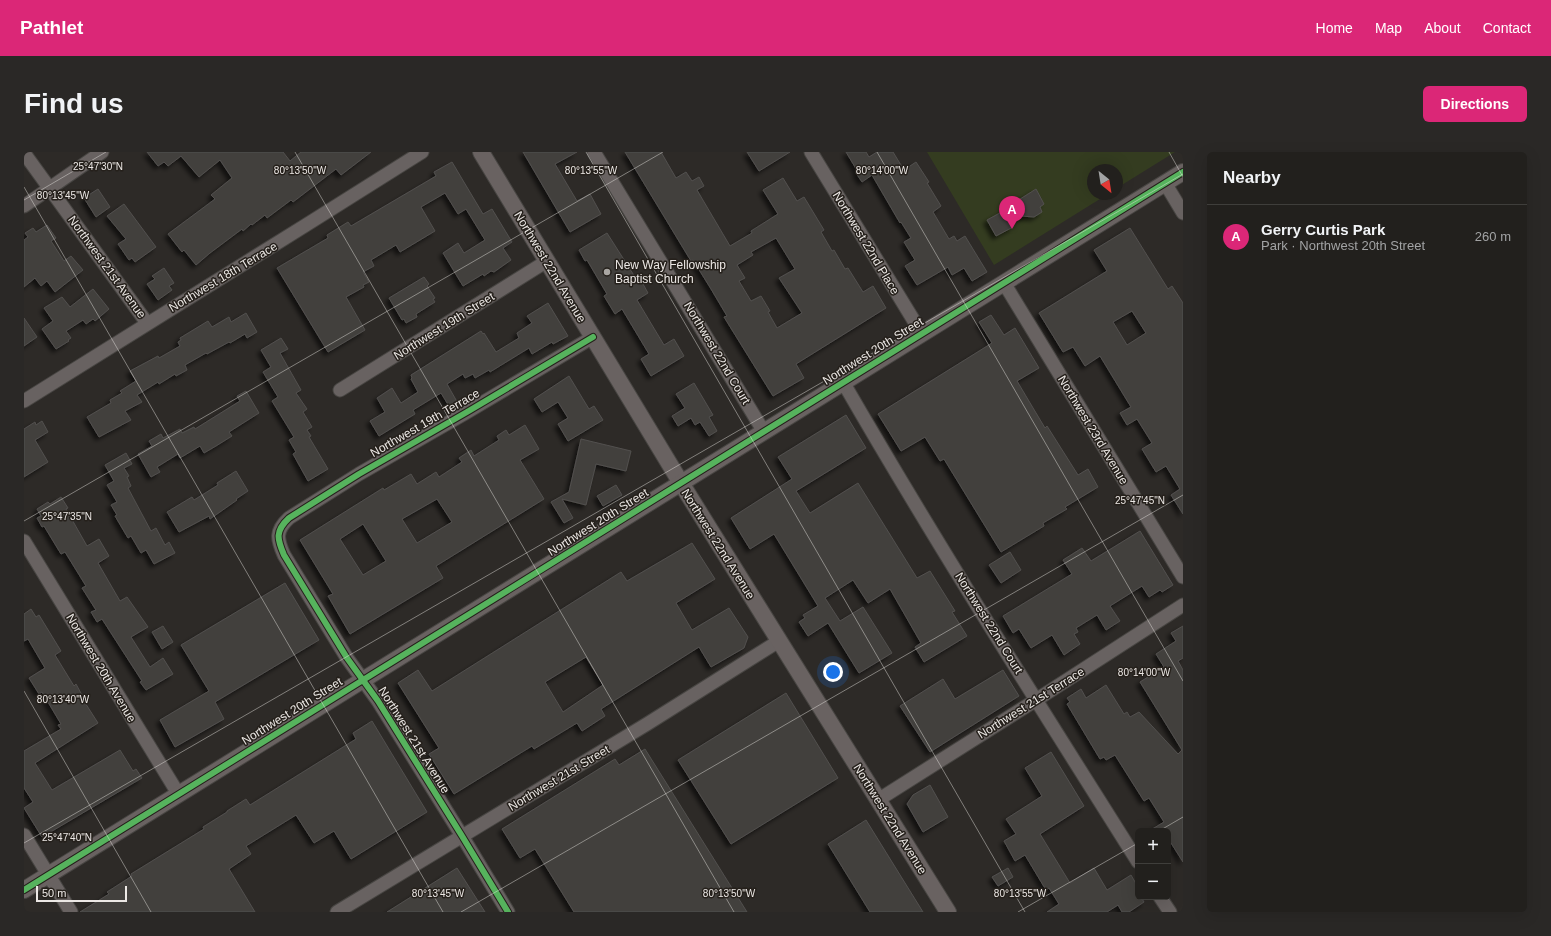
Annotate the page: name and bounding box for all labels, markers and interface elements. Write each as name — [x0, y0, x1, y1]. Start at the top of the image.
text: Pathlet — [20, 17, 83, 38]
text: Home — [1316, 20, 1353, 36]
text: Map — [1375, 20, 1402, 36]
text: About — [1424, 20, 1461, 36]
text: Contact — [1483, 20, 1531, 36]
button: Directions — [1423, 86, 1527, 122]
text: Find us — [24, 88, 124, 119]
text: 25°47'30"N — [73, 161, 123, 172]
north arrow — [1087, 164, 1123, 200]
text: 80°13'50"W — [274, 165, 327, 176]
text: 80°13'55"W — [565, 165, 618, 176]
text: 80°14'00"W — [856, 165, 909, 176]
text: Nearby — [1223, 168, 1281, 187]
street label: Northwest 22nd Place — [830, 189, 902, 297]
text: 80°13'45"W — [37, 190, 90, 201]
pin: A — [999, 196, 1025, 229]
street label: Northwest 22nd Avenue — [511, 209, 589, 325]
street label: Northwest 21st Avenue — [65, 213, 149, 321]
text: Gerry Curtis Park — [1261, 221, 1385, 238]
text: A — [1231, 229, 1241, 244]
text: 260 m — [1475, 229, 1511, 244]
text: Park · Northwest 20th Street — [1261, 238, 1425, 253]
street label: Northwest 18th Terrace — [166, 239, 280, 315]
place label: New Way Fellowship Baptist Church — [615, 258, 726, 286]
marker: New Way Fellowship Baptist Church — [602, 267, 612, 277]
street label: Northwest 19th Street — [391, 289, 497, 363]
street label: Northwest 22nd Court — [681, 299, 753, 407]
street label: Northwest 20th Street — [820, 314, 926, 388]
street label: Northwest 23rd Avenue — [1055, 373, 1131, 487]
street label: Northwest 19th Terrace — [368, 386, 482, 460]
street label: Northwest 20th Street — [545, 485, 651, 559]
street label: Northwest 22nd Avenue — [678, 486, 758, 602]
text: 25°47'45"N — [1115, 495, 1165, 506]
text: 25°47'35"N — [42, 511, 92, 522]
street label: Northwest 22nd Court — [952, 570, 1026, 677]
street label: Northwest 20th Avenue — [63, 611, 139, 725]
your location — [823, 662, 843, 682]
street label: Northwest 21st Terrace — [975, 664, 1087, 742]
text: 80°14'00"W — [1118, 667, 1171, 678]
street label: Northwest 20th Street — [239, 674, 345, 748]
street label: Northwest 21st Avenue — [375, 684, 453, 796]
text: 80°13'40"W — [37, 694, 90, 705]
street label: Northwest 21st Street — [506, 742, 613, 814]
street label: Northwest 22nd Avenue — [850, 761, 930, 877]
map controls — [1135, 828, 1171, 900]
button: + — [1135, 828, 1171, 864]
text: 25°47'40"N — [42, 832, 92, 843]
button: − — [1135, 864, 1171, 900]
scale bar — [36, 884, 127, 903]
text: 50 m — [42, 887, 66, 899]
text: 80°13'45"W — [412, 888, 465, 899]
text: 80°13'50"W — [703, 888, 756, 899]
text: 80°13'55"W — [994, 888, 1047, 899]

